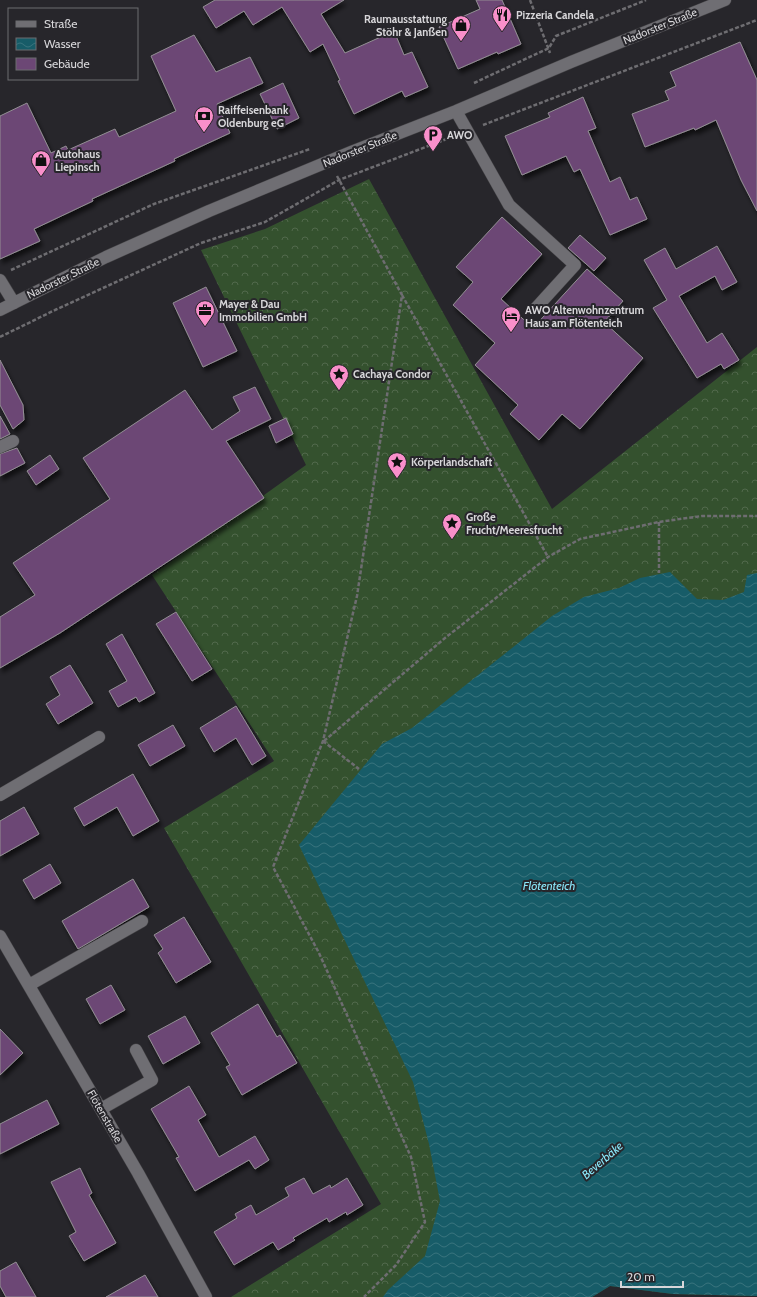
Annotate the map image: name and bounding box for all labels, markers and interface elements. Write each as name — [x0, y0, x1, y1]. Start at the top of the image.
restaurant icon: Pizzeria Candela — [491, 4, 513, 32]
street label: Nadorster Straße — [621, 5, 700, 47]
legend — [8, 8, 138, 80]
place label: Pizzeria Candela — [516, 8, 594, 22]
place label: Raumausstattung Stöhr & Janßen — [364, 12, 447, 39]
shop icon: Raumausstattung Stöhr & Janßen — [450, 14, 472, 42]
text: Straße — [44, 16, 77, 31]
text: Wasser — [44, 36, 81, 51]
text: Gebäude — [44, 56, 90, 71]
place label: Raiffeisenbank Oldenburg eG — [218, 103, 289, 130]
bank icon: Raiffeisenbank Oldenburg eG — [193, 105, 215, 133]
parking icon: AWO — [422, 124, 444, 152]
street label: Nadorster Straße — [321, 128, 400, 170]
place label: AWO — [447, 128, 472, 142]
place label: Autohaus Liepinsch — [55, 147, 100, 174]
shop icon: Autohaus Liepinsch — [30, 149, 52, 177]
street label: Nadorster Straße — [24, 254, 102, 302]
place label: Mayer & Dau Immobilien GmbH — [219, 297, 307, 324]
office icon: Mayer & Dau Immobilien GmbH — [194, 299, 216, 327]
place label: AWO Altenwohnzentrum Haus am Flötenteich — [525, 303, 644, 330]
hotel icon: AWO Altenwohnzentrum Haus am Flötenteich — [500, 305, 522, 333]
place icon: Cachaya Condor — [328, 363, 350, 391]
place label: Cachaya Condor — [353, 367, 431, 381]
place icon: Körperlandschaft — [386, 451, 408, 479]
place label: Körperlandschaft — [411, 455, 493, 469]
place label: Große Frucht/Meeresfrucht — [466, 510, 562, 537]
place icon: Große Frucht/Meeresfrucht — [441, 512, 463, 540]
water label: Flötenteich — [523, 878, 575, 893]
street label: Flötenstraße — [84, 1087, 126, 1145]
water label: Beverbäke — [578, 1138, 626, 1182]
scale bar — [621, 1263, 683, 1289]
text: 20 m — [627, 1269, 655, 1284]

